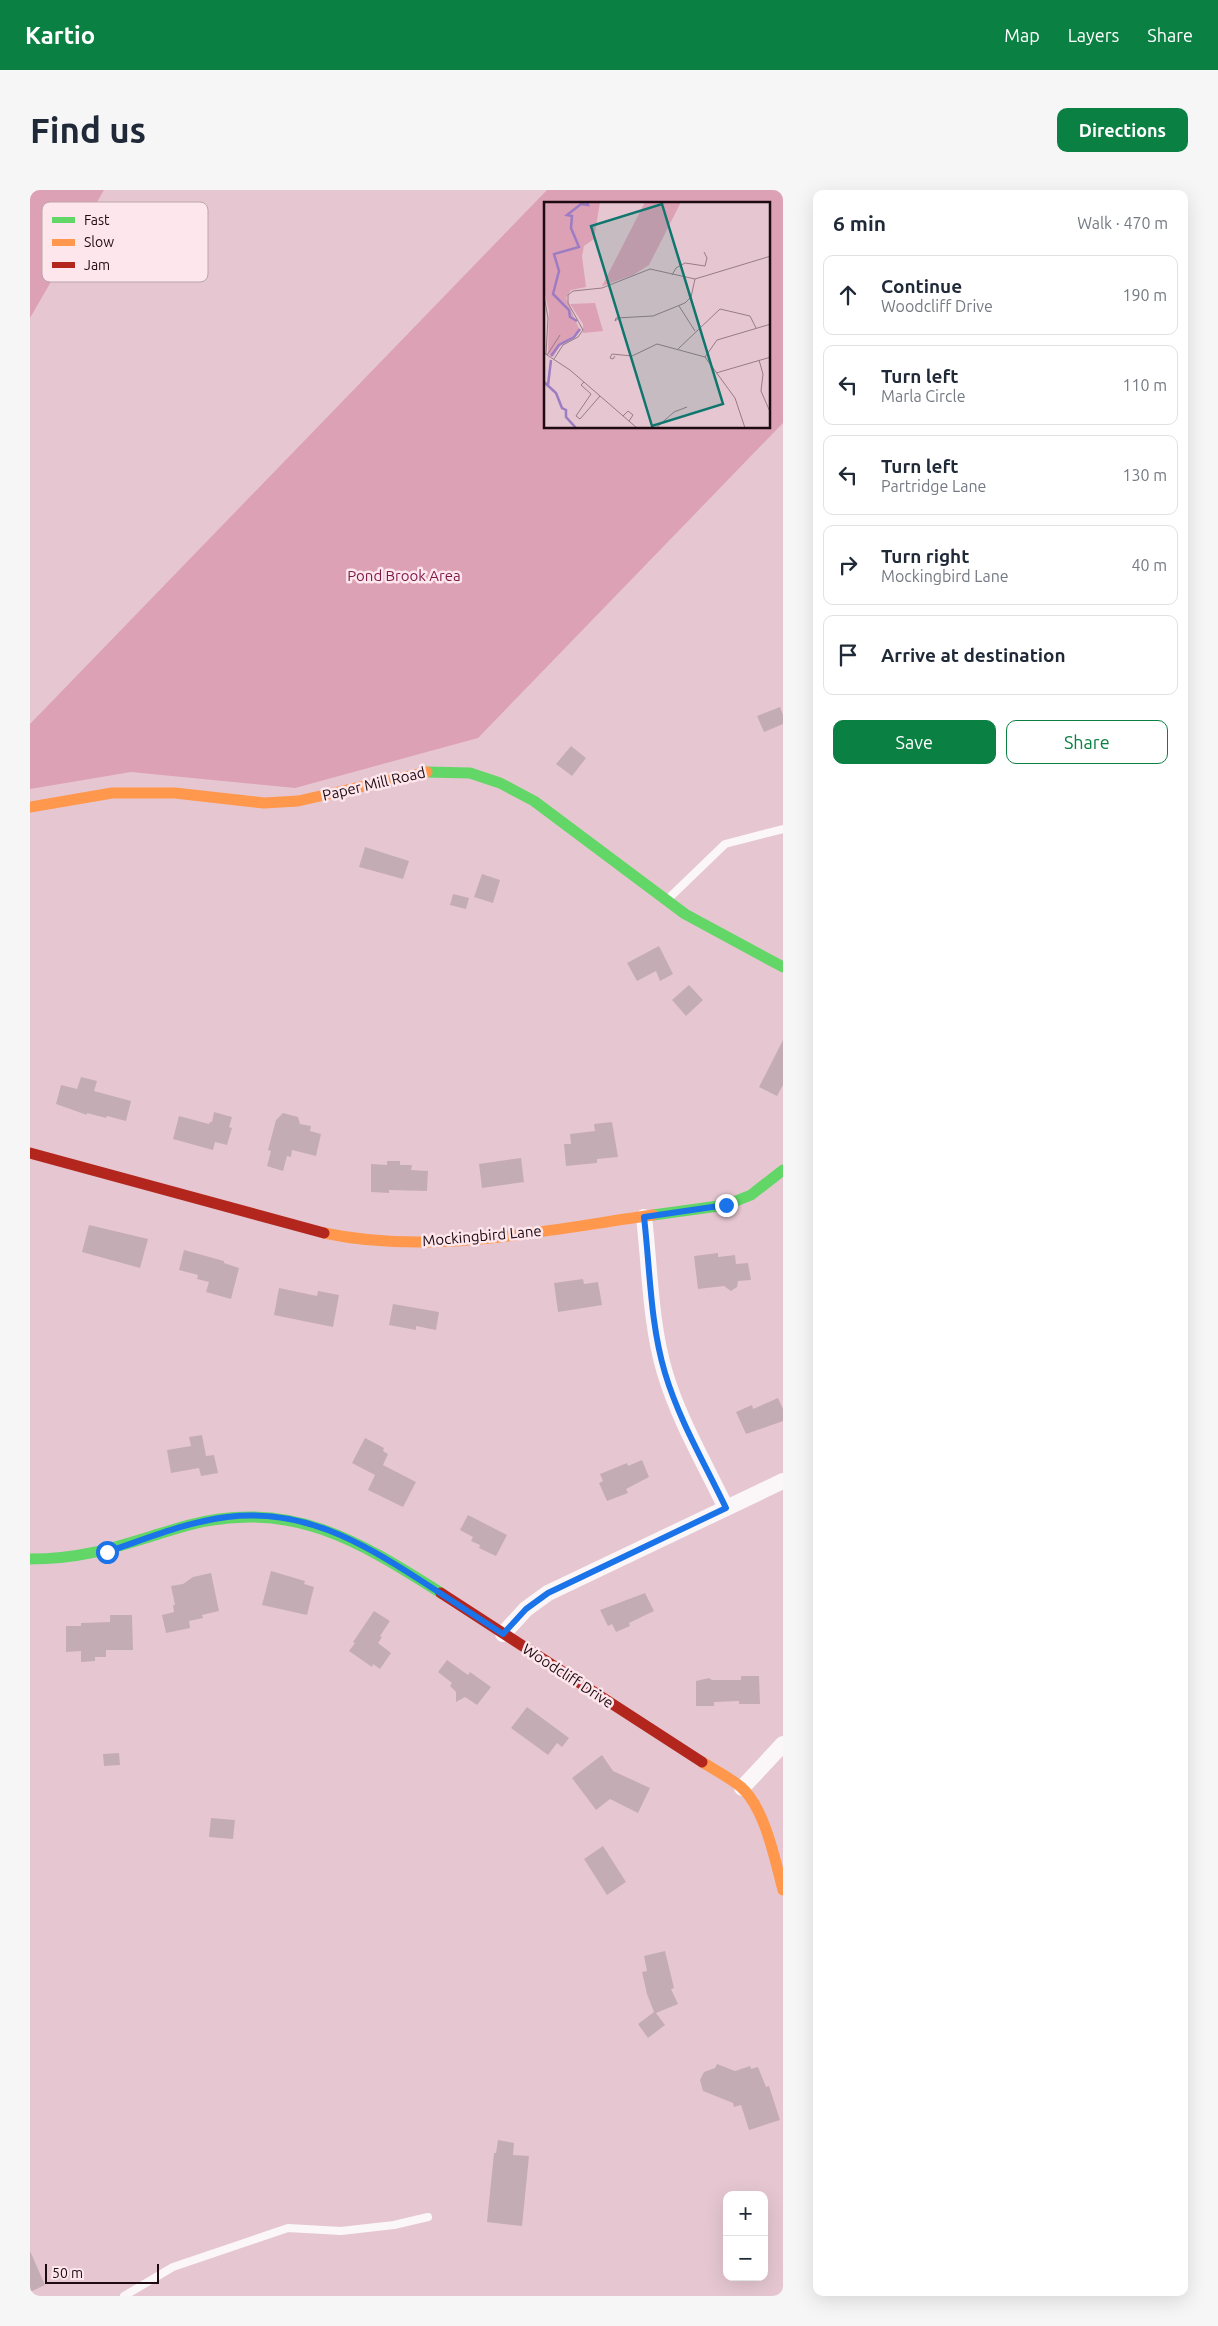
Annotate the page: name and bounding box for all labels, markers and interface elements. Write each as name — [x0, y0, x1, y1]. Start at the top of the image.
text: Kartio — [25, 22, 95, 49]
text: Map — [1004, 25, 1040, 45]
text: Layers — [1068, 25, 1119, 45]
text: Share — [1147, 25, 1193, 45]
button: Directions — [1057, 108, 1188, 152]
text: Find us — [30, 110, 146, 150]
legend — [42, 202, 208, 282]
inset map — [544, 202, 770, 429]
text: 6 min — [833, 211, 886, 235]
text: Fast — [84, 212, 110, 228]
text: Walk · 470 m — [1077, 214, 1168, 232]
text: Slow — [84, 234, 114, 250]
text: Jam — [84, 257, 110, 273]
text: Continue — [881, 275, 962, 297]
icon: ahead — [834, 281, 862, 309]
text: 190 m — [1122, 286, 1167, 304]
text: Woodcliff Drive — [881, 297, 993, 315]
text: Turn left — [881, 365, 959, 387]
icon: left — [834, 371, 862, 399]
text: 110 m — [1122, 376, 1167, 394]
text: Marla Circle — [881, 387, 966, 405]
text: Turn left — [881, 455, 959, 477]
icon: left — [834, 461, 862, 489]
text: 130 m — [1122, 466, 1167, 484]
text: Partridge Lane — [881, 477, 986, 495]
text: Turn right — [881, 545, 969, 567]
icon: right — [834, 551, 862, 579]
text: 40 m — [1131, 556, 1167, 574]
park label: Pond Brook Area — [347, 567, 461, 584]
text: Mockingbird Lane — [881, 567, 1009, 585]
icon: arrive — [834, 641, 862, 669]
text: Arrive at destination — [881, 644, 1066, 666]
button: Save — [833, 720, 996, 764]
button: Share — [1006, 720, 1168, 764]
street label: Paper Mill Road — [321, 763, 427, 804]
route end — [715, 1194, 738, 1217]
street label: Mockingbird Lane — [422, 1222, 542, 1249]
route start — [96, 1541, 119, 1564]
street label: Woodcliff Drive — [520, 1640, 617, 1711]
map controls — [723, 2191, 768, 2281]
button: + — [723, 2191, 768, 2236]
button: − — [723, 2236, 768, 2281]
scale bar — [45, 2261, 159, 2284]
text: 50 m — [52, 2265, 83, 2281]

